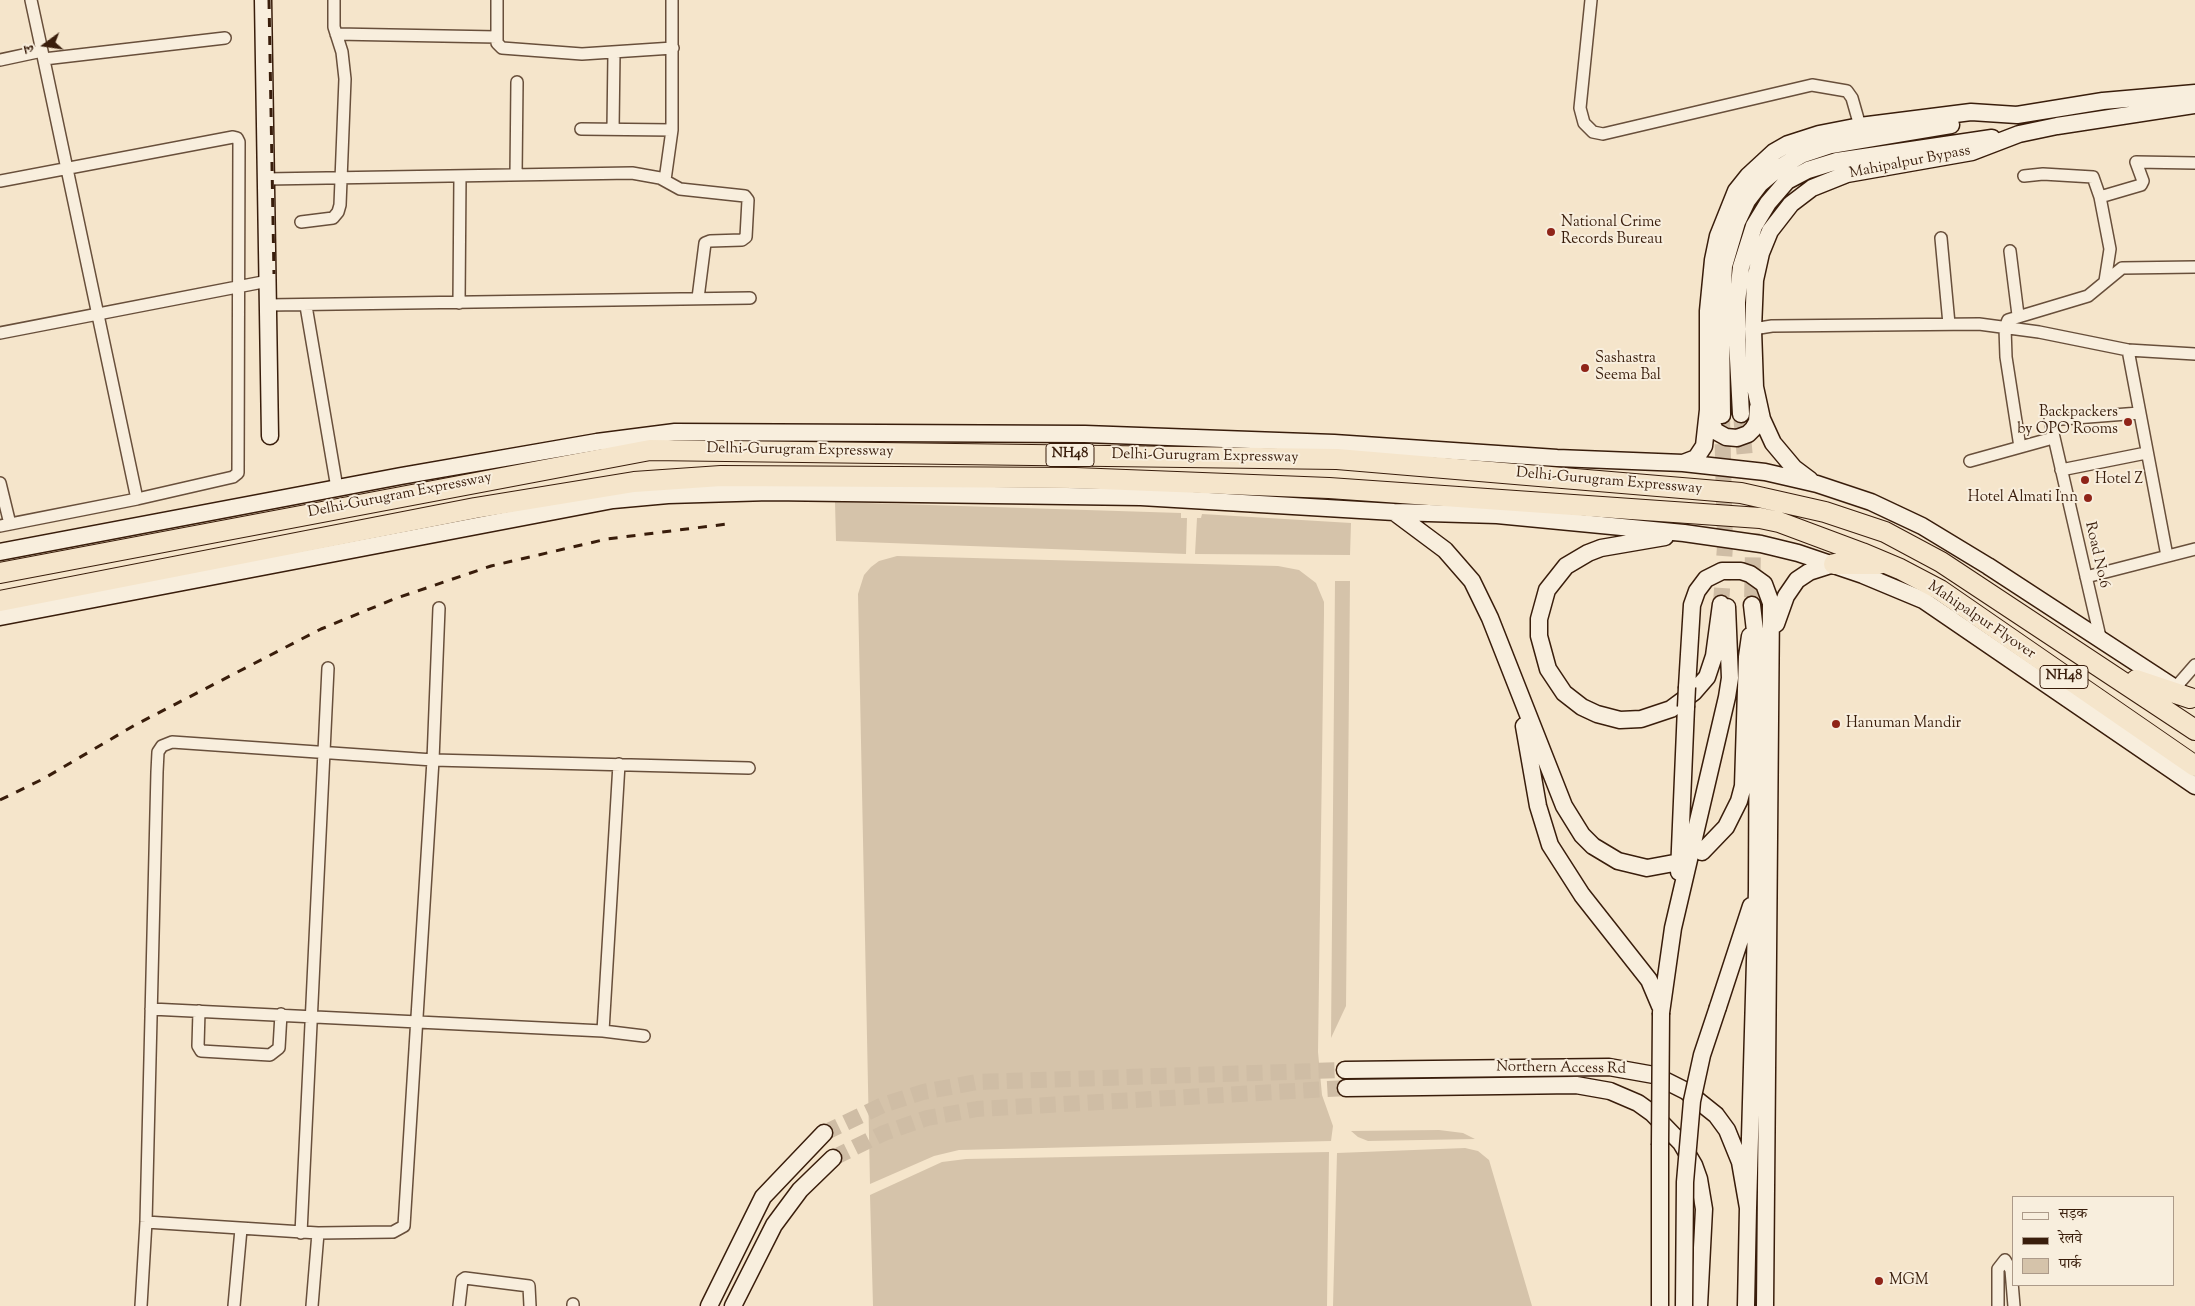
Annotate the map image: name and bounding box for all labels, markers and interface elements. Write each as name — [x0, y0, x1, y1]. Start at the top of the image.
north arrow — [20, 20, 70, 70]
text: उ — [20, 43, 41, 55]
street label: Mahipalpur Bypass — [1848, 142, 1972, 184]
place label: National Crime Records Bureau — [1561, 214, 1663, 249]
marker: National Crime Records Bureau — [1545, 226, 1557, 238]
place label: Sashastra Seema Bal — [1595, 350, 1661, 385]
marker: Sashastra Seema Bal — [1579, 362, 1591, 374]
place label: Backpackers by OPO Rooms — [2017, 404, 2118, 439]
marker: Backpackers by OPO Rooms — [2122, 416, 2134, 428]
street label: Delhi-Gurugram Expressway — [706, 440, 894, 462]
road number: NH48 — [1046, 444, 1094, 466]
street label: Delhi-Gurugram Expressway — [1111, 446, 1299, 468]
street label: Delhi-Gurugram Expressway — [1515, 465, 1703, 499]
street label: Delhi-Gurugram Expressway — [307, 469, 493, 523]
place label: Hotel Z — [2095, 471, 2143, 489]
marker: Hotel Z — [2079, 474, 2091, 486]
place label: Hotel Almati Inn — [1968, 489, 2078, 507]
marker: Hotel Almati Inn — [2082, 492, 2094, 504]
street label: Road No.6 — [2080, 520, 2112, 590]
street label: Mahipalpur Flyover — [1924, 578, 2038, 664]
road number: NH48 — [2040, 666, 2088, 689]
place label: Hanuman Mandir — [1846, 715, 1961, 733]
marker: Hanuman Mandir — [1830, 718, 1842, 730]
street label: Northern Access Rd — [1496, 1059, 1626, 1079]
legend — [2012, 1196, 2175, 1286]
text: सड़क — [2059, 1204, 2087, 1225]
text: रेलवे — [2059, 1229, 2082, 1250]
text: पार्क — [2059, 1254, 2081, 1275]
place label: MGM — [1889, 1272, 1929, 1290]
marker: MGM — [1873, 1275, 1885, 1287]

